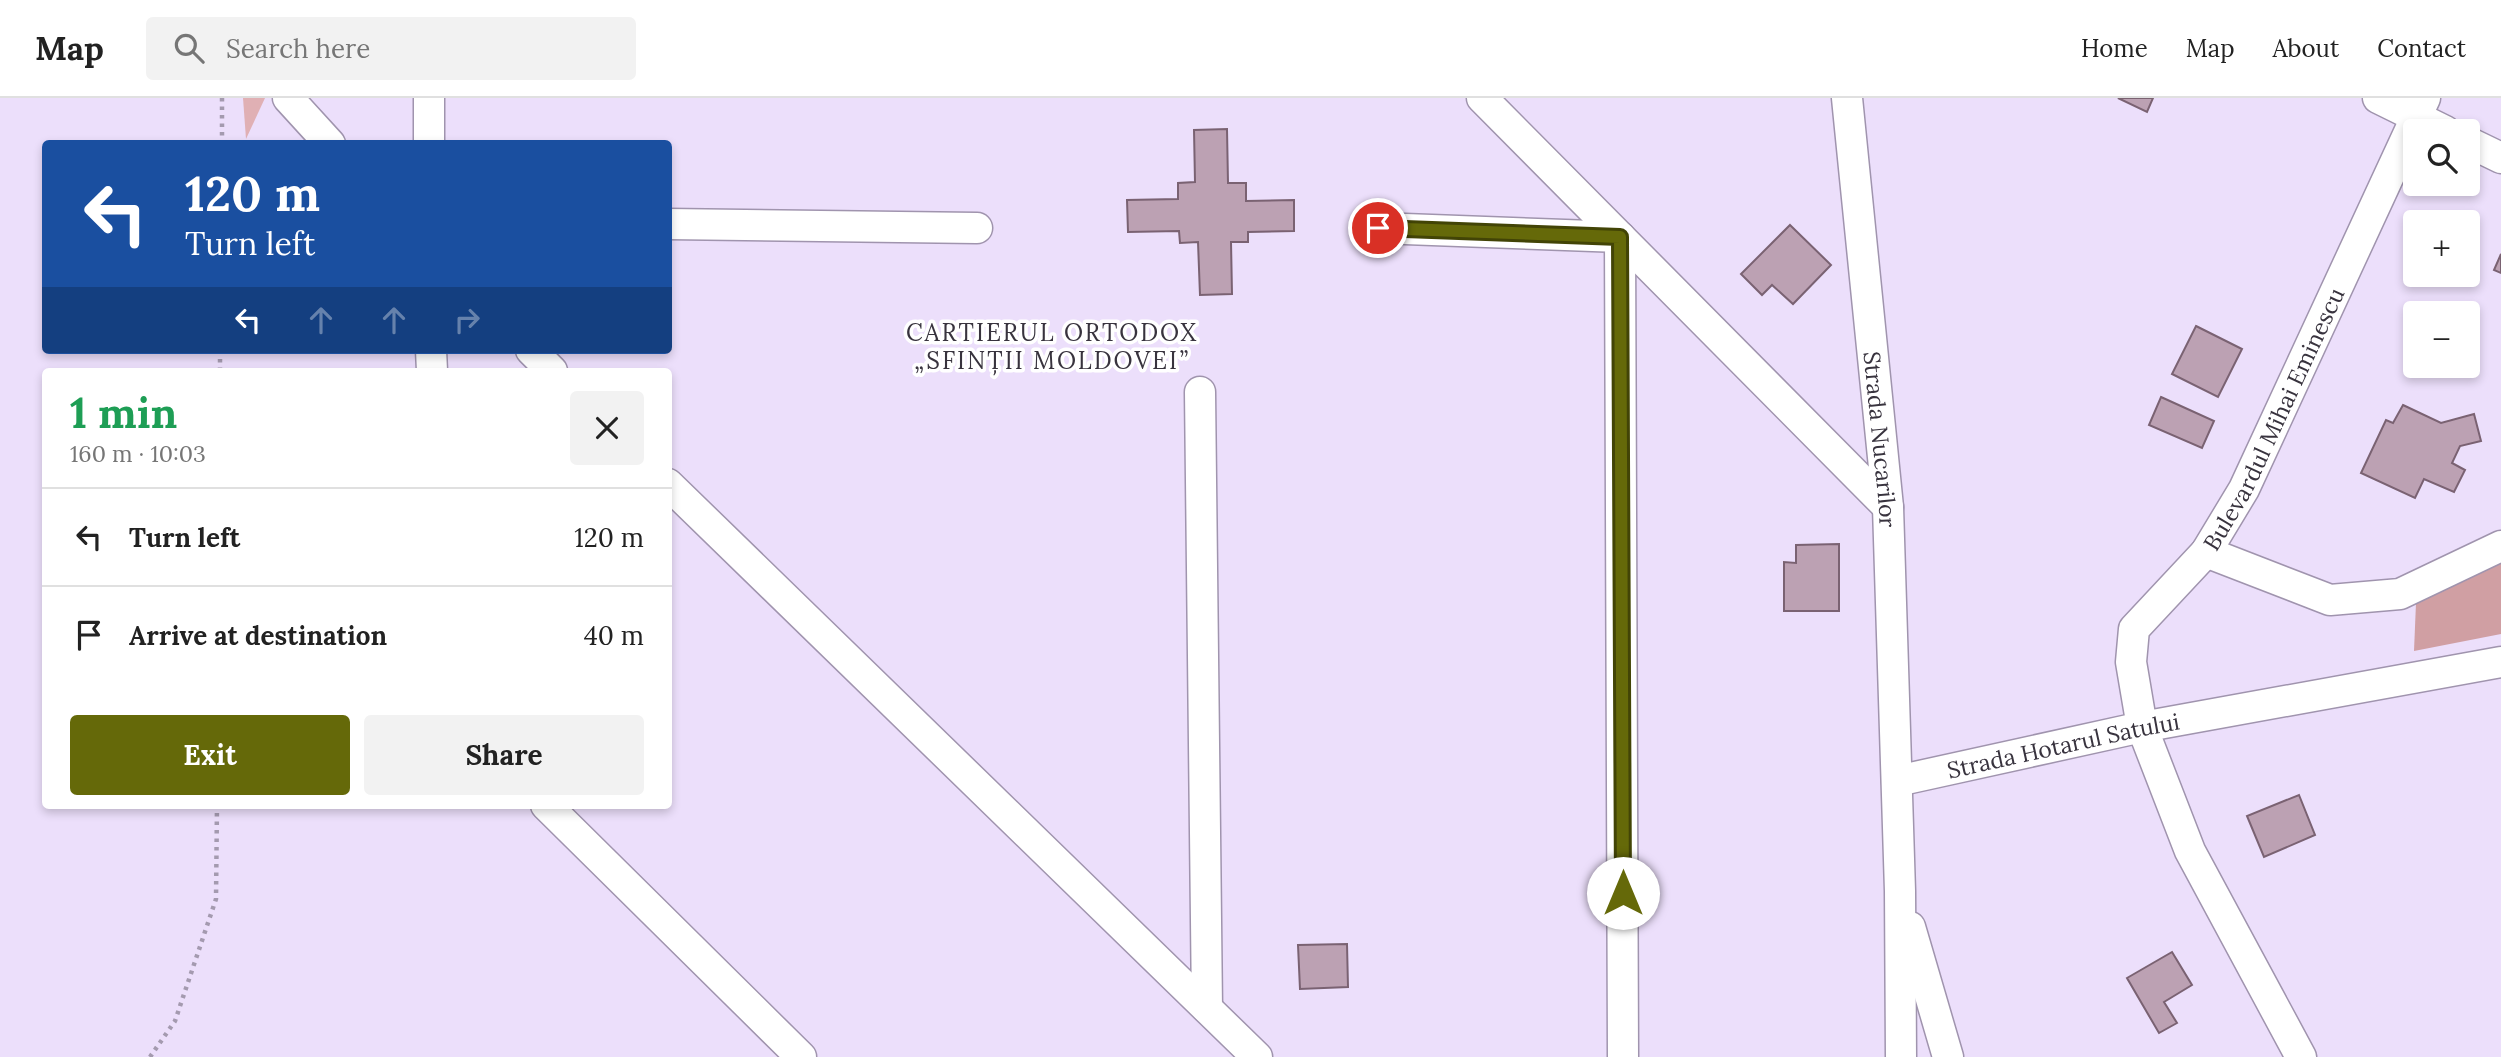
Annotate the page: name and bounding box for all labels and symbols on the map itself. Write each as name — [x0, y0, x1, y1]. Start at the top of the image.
pin — [1348, 198, 1408, 258]
street label: Bulevardul Mihai Eminescu — [2196, 282, 2350, 555]
district label: CARTIERUL ORTODOX „SFINȚII MOLDOVEI” — [906, 317, 1198, 376]
street label: Strada Nucarilor — [1858, 350, 1903, 528]
street label: Strada Hotarul Satului — [1944, 706, 2182, 784]
position arrow — [1586, 856, 1660, 930]

